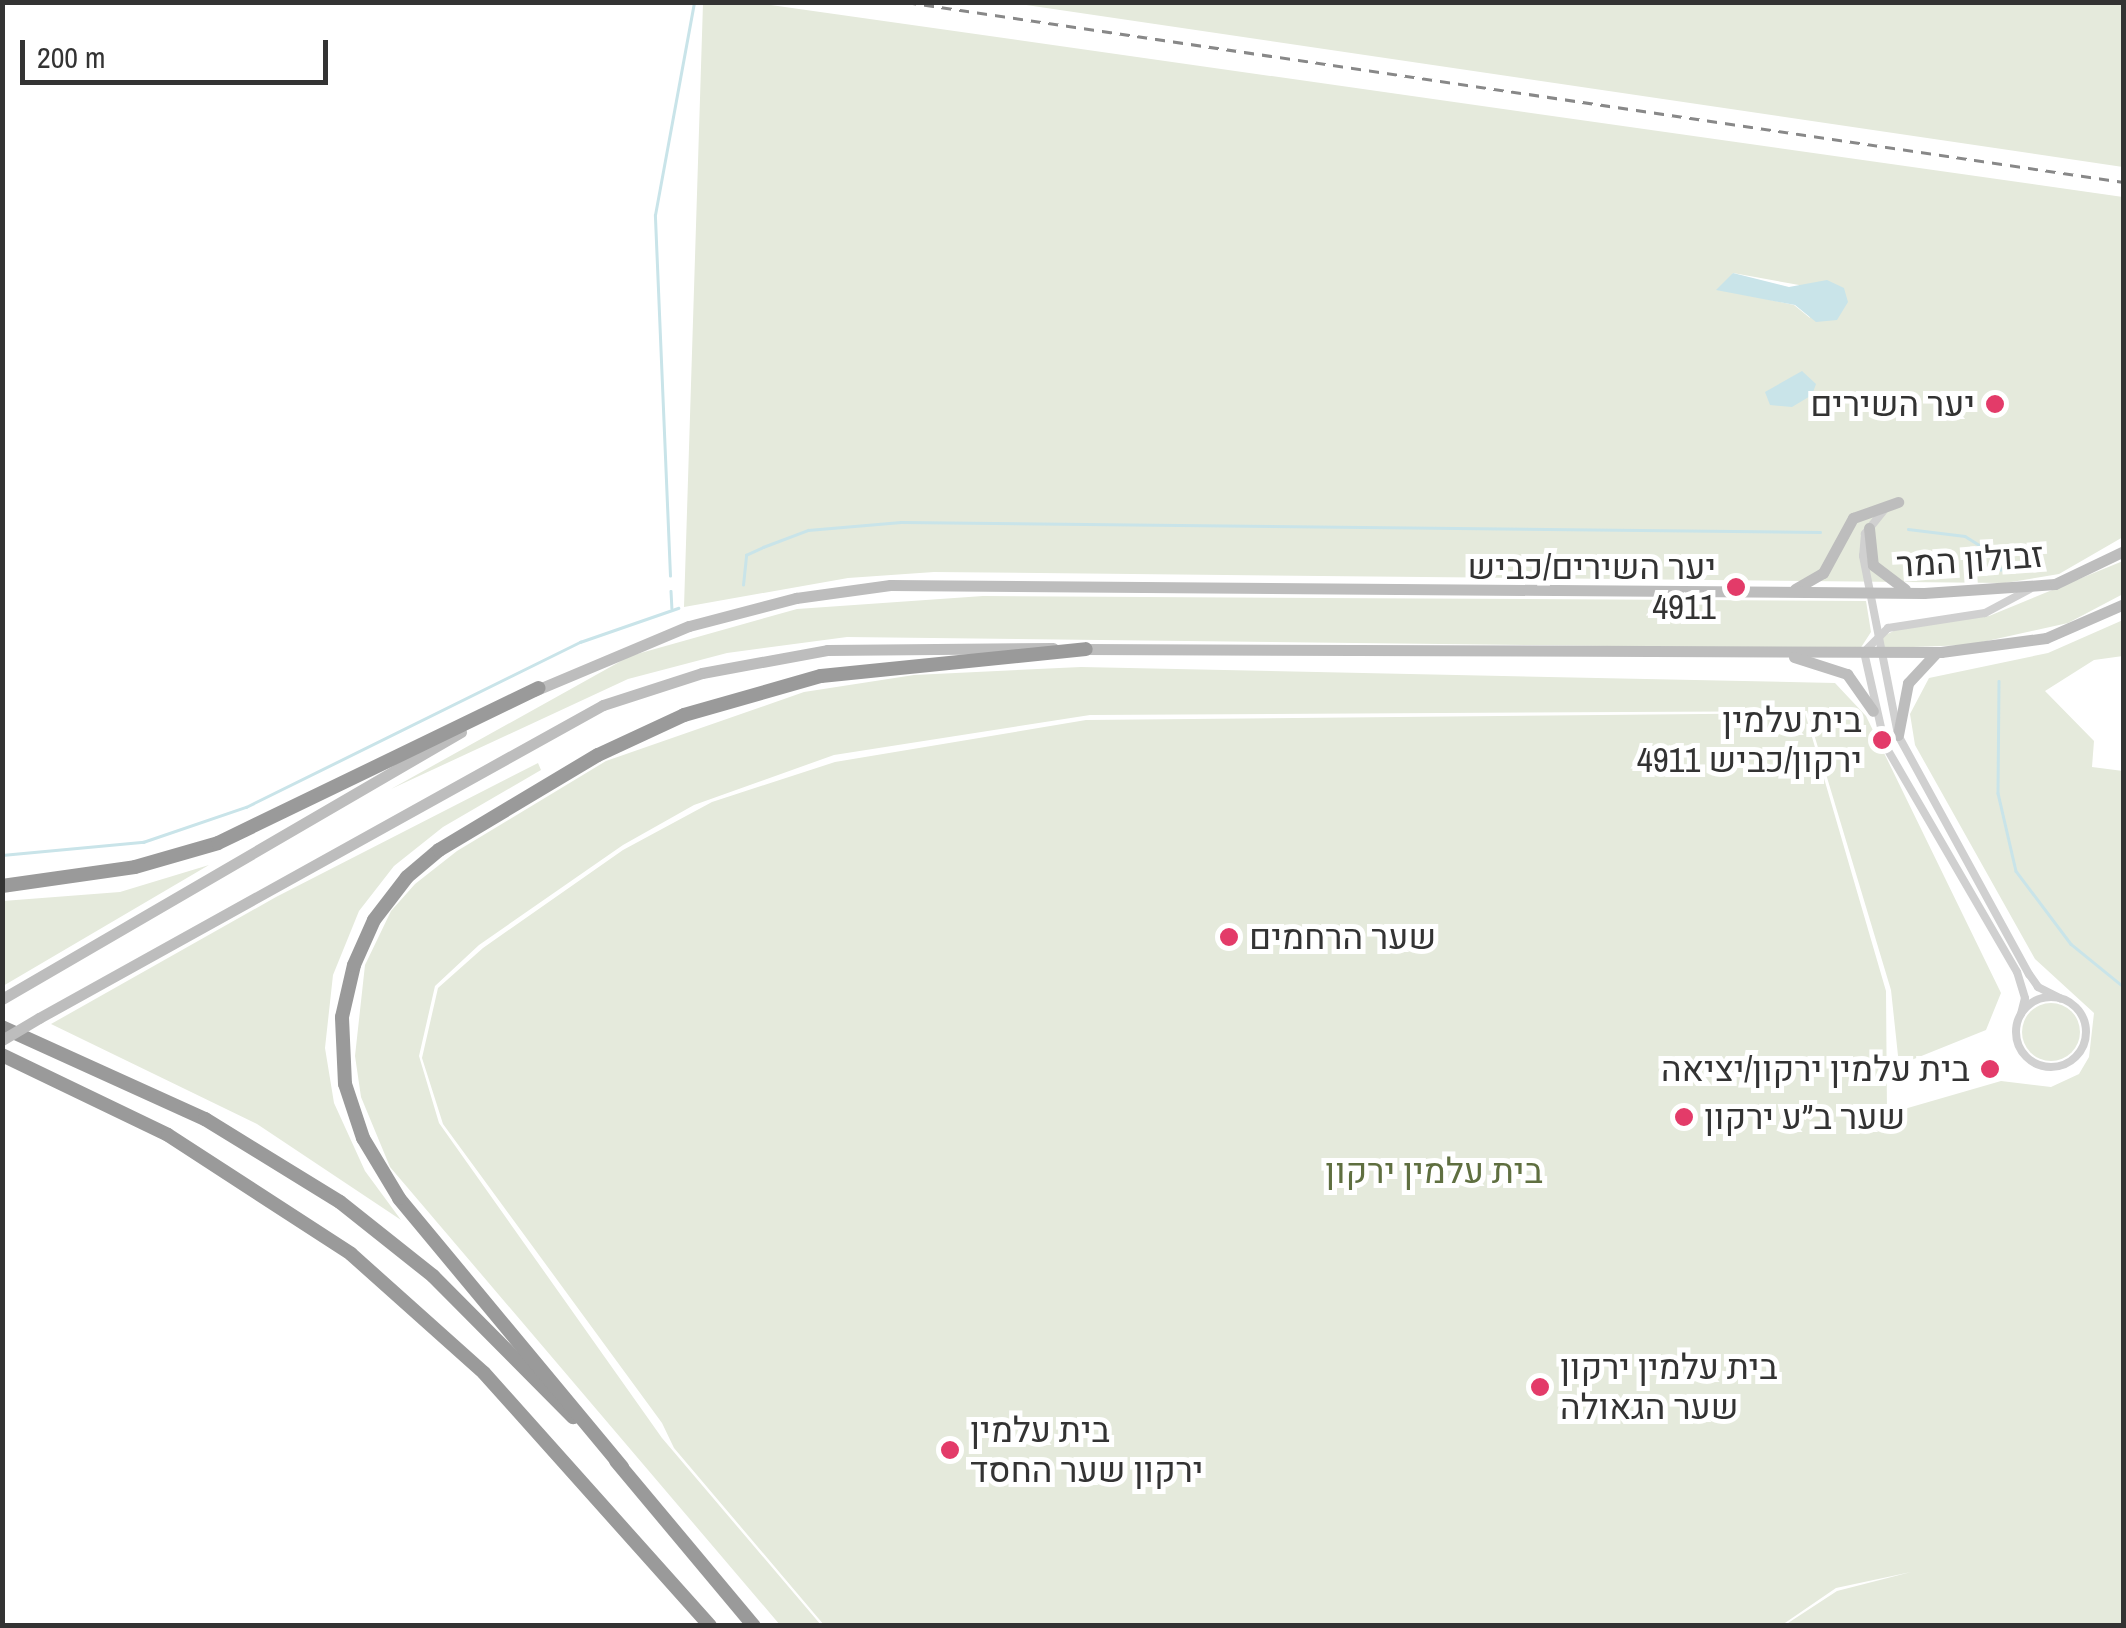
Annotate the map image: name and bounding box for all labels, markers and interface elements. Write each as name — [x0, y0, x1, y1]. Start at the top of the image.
scale bar — [25, 20, 332, 82]
text: 200 m — [37, 37, 105, 77]
place label: יער השירים — [1810, 383, 1975, 425]
marker: יער השירים — [1984, 393, 2006, 415]
street label: זבולון המר — [1895, 534, 2045, 586]
place label: יער השירים/כביש 4911 — [1468, 546, 1716, 628]
marker: יער השירים/כביש 4911 — [1725, 576, 1747, 598]
place label: בית עלמין ירקון/כביש 4911 — [1639, 699, 1862, 781]
marker: בית עלמין ירקון/כביש 4911 — [1871, 729, 1893, 751]
place label: שער הרחמים — [1249, 916, 1436, 958]
marker: שער הרחמים — [1218, 926, 1240, 948]
place label: בית עלמין ירקון/יציאה — [1661, 1048, 1970, 1090]
marker: בית עלמין ירקון/יציאה — [1979, 1058, 2001, 1080]
place label: שער ב״ע ירקון — [1704, 1096, 1905, 1138]
marker: שער ב״ע ירקון — [1673, 1106, 1695, 1128]
park label: בית עלמין ירקון — [1325, 1150, 1543, 1192]
place label: בית עלמין ירקון שער הגאולה — [1560, 1346, 1778, 1428]
marker: בית עלמין ירקון שער הגאולה — [1529, 1376, 1551, 1398]
place label: בית עלמין ירקון שער החסד — [970, 1409, 1203, 1491]
marker: בית עלמין ירקון שער החסד — [939, 1439, 961, 1461]

